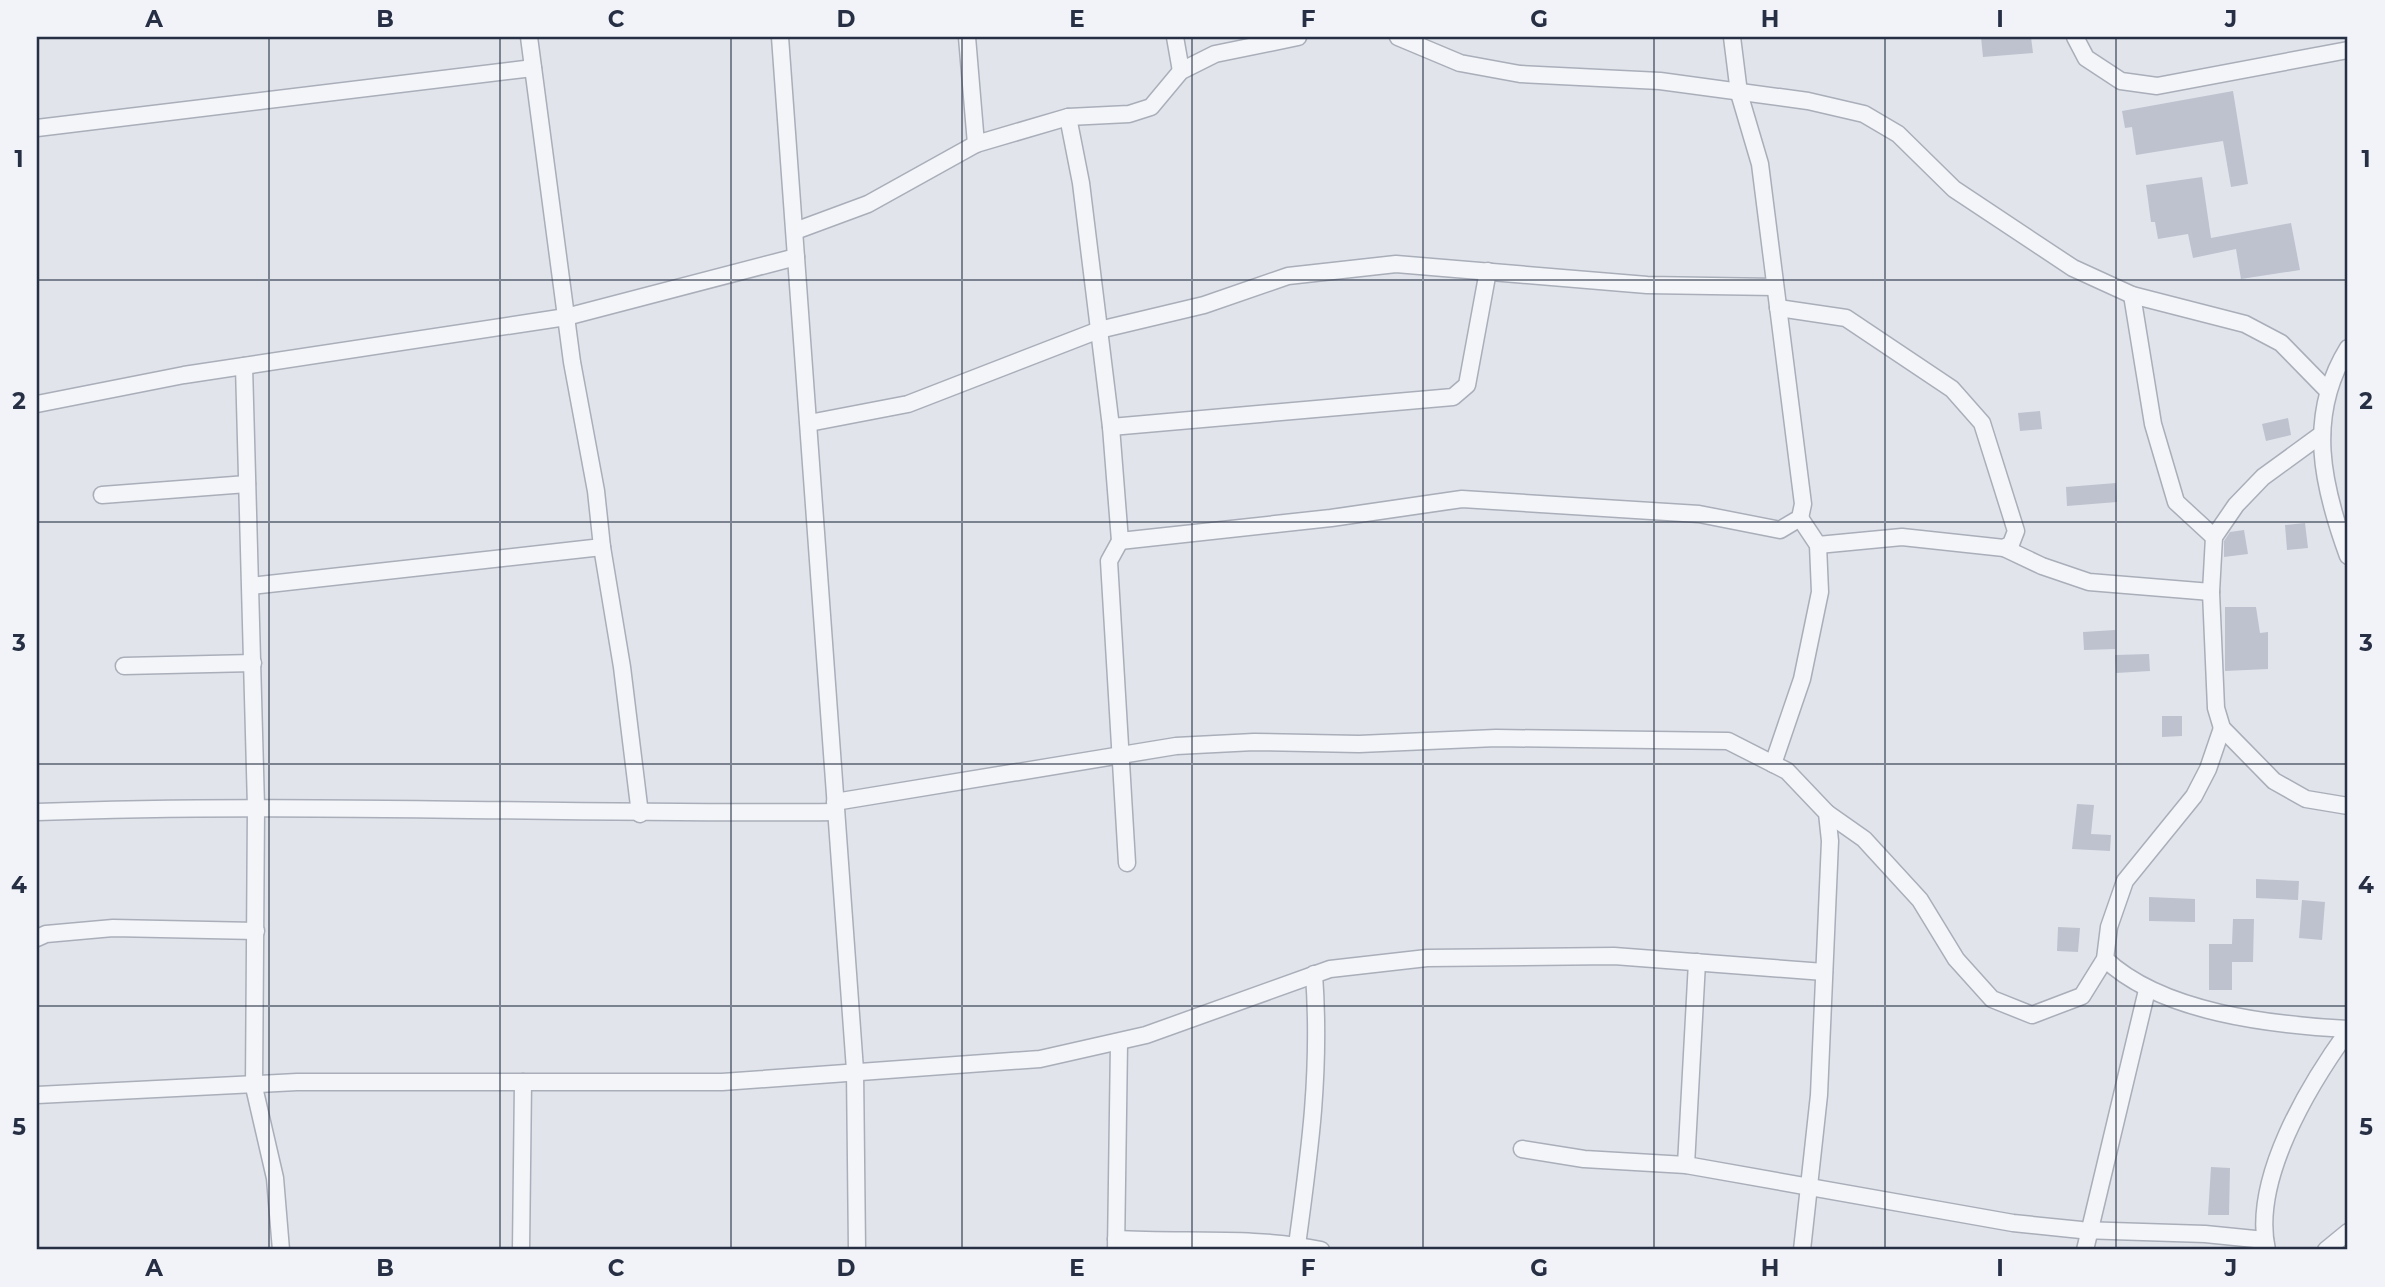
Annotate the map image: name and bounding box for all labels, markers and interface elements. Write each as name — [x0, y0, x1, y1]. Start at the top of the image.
text: A — [144, 5, 163, 33]
text: B — [376, 5, 394, 33]
text: C — [608, 5, 625, 33]
text: D — [837, 5, 856, 33]
text: E — [1069, 5, 1085, 33]
text: F — [1301, 5, 1316, 33]
text: G — [1530, 5, 1548, 33]
text: H — [1761, 5, 1779, 33]
text: I — [1996, 5, 2004, 33]
text: J — [2224, 5, 2237, 33]
text: 1 — [14, 145, 24, 173]
text: 1 — [2361, 145, 2371, 173]
text: 2 — [12, 387, 26, 415]
text: 2 — [2359, 387, 2373, 415]
text: 3 — [11, 629, 26, 657]
text: 3 — [2358, 629, 2373, 657]
text: 4 — [11, 871, 27, 899]
text: 4 — [2358, 871, 2374, 899]
text: 5 — [12, 1113, 26, 1141]
text: 5 — [2359, 1113, 2373, 1141]
text: A — [144, 1254, 163, 1282]
text: B — [376, 1254, 394, 1282]
text: C — [608, 1254, 625, 1282]
text: D — [837, 1254, 856, 1282]
text: E — [1069, 1254, 1085, 1282]
text: F — [1301, 1254, 1316, 1282]
text: G — [1530, 1254, 1548, 1282]
text: H — [1761, 1254, 1779, 1282]
text: I — [1996, 1254, 2004, 1282]
text: J — [2224, 1254, 2237, 1282]

